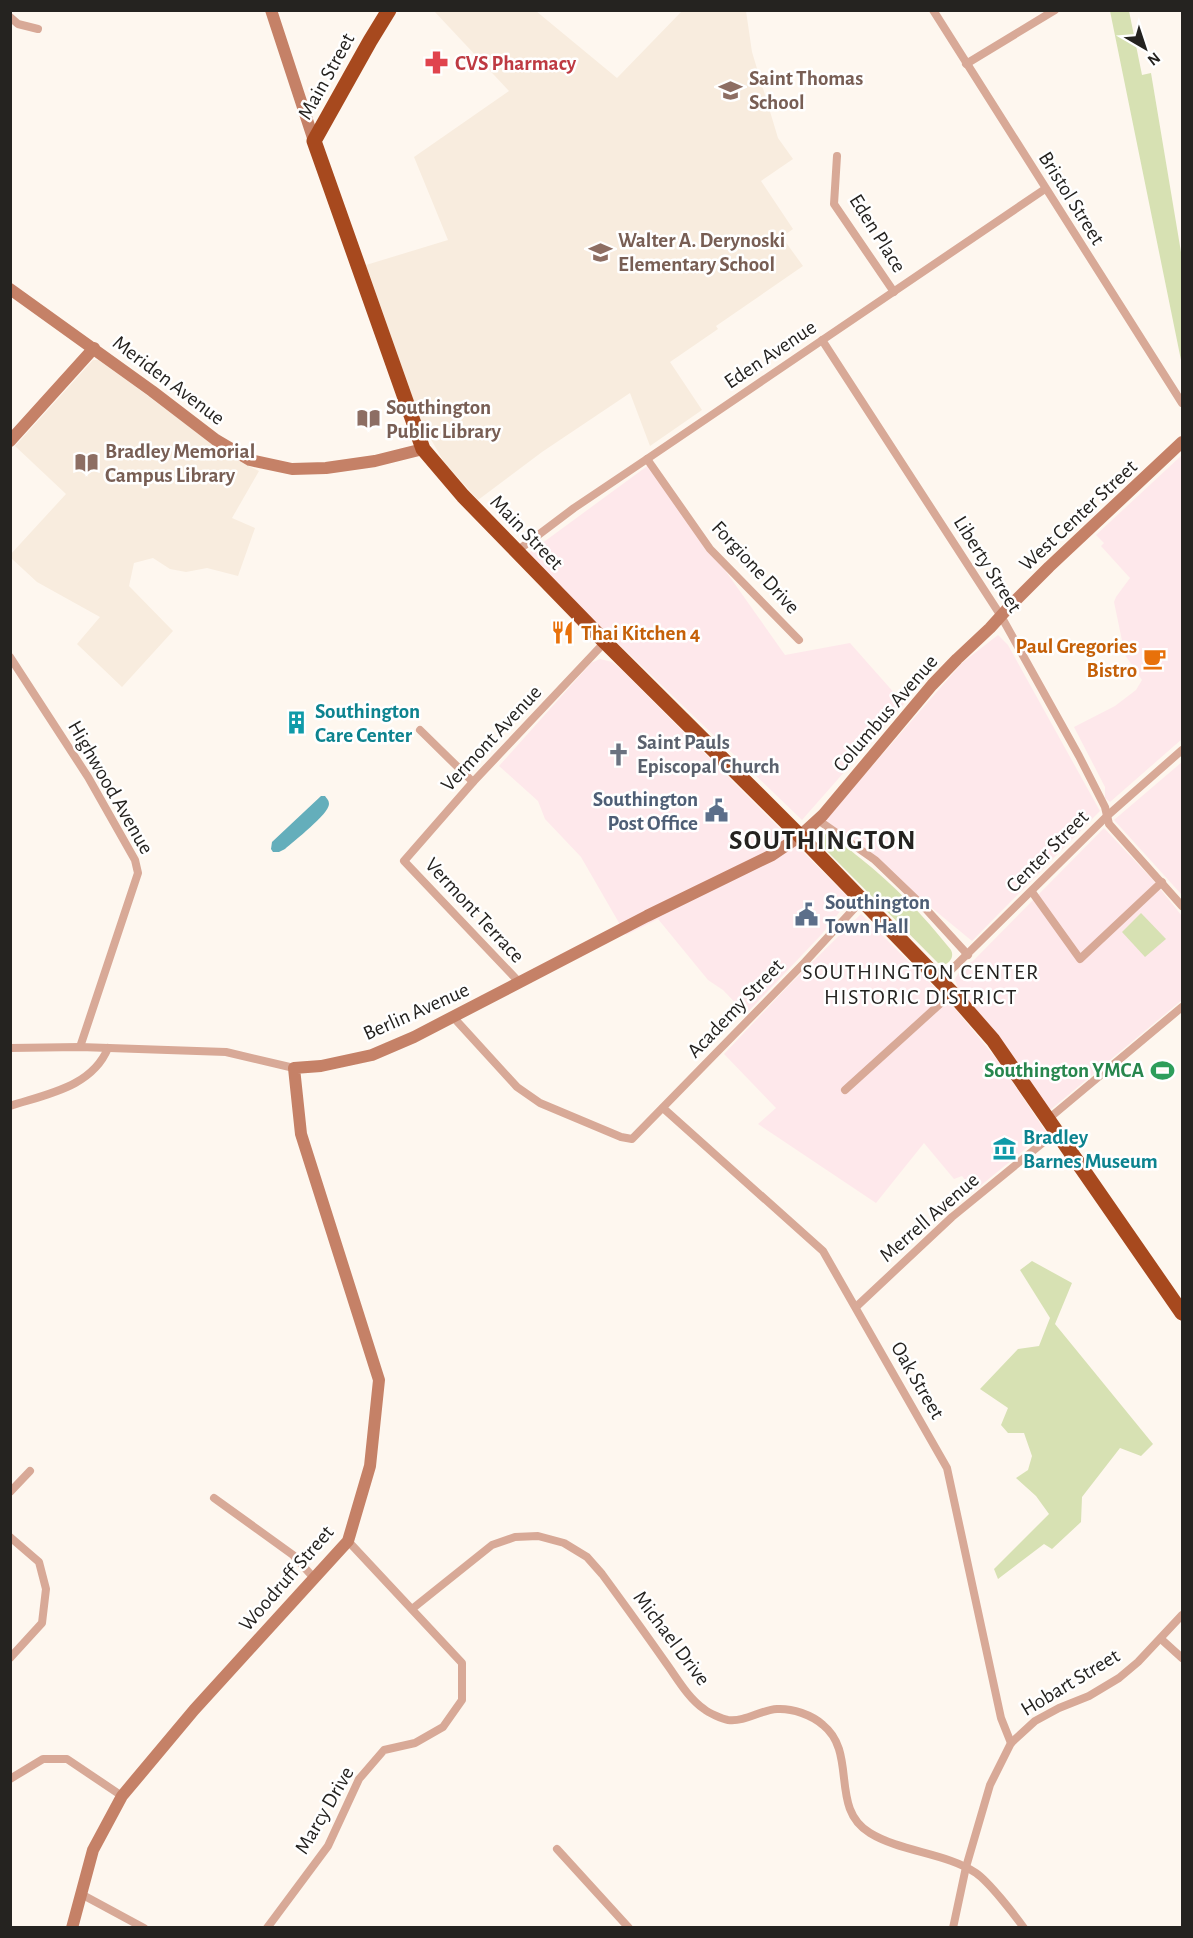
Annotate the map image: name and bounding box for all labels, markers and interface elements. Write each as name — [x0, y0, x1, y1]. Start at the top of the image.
north arrow — [1115, 18, 1175, 78]
street label: Main Street — [294, 29, 359, 123]
text: N — [1144, 49, 1163, 69]
pharmacy icon: CVS Pharmacy — [424, 50, 450, 76]
place label: CVS Pharmacy — [455, 53, 577, 74]
place label: Saint Thomas School — [749, 68, 863, 113]
school or university icon: Saint Thomas School — [718, 77, 744, 103]
street label: Bristol Street — [1035, 148, 1109, 249]
street label: Eden Place — [845, 190, 910, 276]
place label: Walter A. Derynoski Elementary School — [618, 230, 785, 275]
school or university icon: Walter A. Derynoski Elementary School — [587, 239, 613, 265]
street label: Eden Avenue — [721, 316, 820, 393]
street label: Meriden Avenue — [109, 332, 228, 429]
place label: Southington Public Library — [386, 397, 502, 442]
library icon: Southington Public Library — [355, 406, 381, 432]
place label: Bradley Memorial Campus Library — [105, 441, 255, 486]
library icon: Bradley Memorial Campus Library — [74, 450, 100, 476]
street label: West Center Street — [1016, 456, 1141, 575]
street label: Main Street — [486, 491, 567, 574]
street label: Liberty Street — [950, 512, 1026, 617]
street label: Forgione Drive — [708, 517, 804, 618]
restaurant icon: Thai Kitchen 4 — [550, 620, 576, 646]
place label: Thai Kitchen 4 — [581, 623, 700, 644]
place label: Paul Gregories Bistro — [1016, 636, 1137, 681]
cafe icon: Paul Gregories Bistro — [1142, 645, 1168, 671]
street label: Columbus Avenue — [829, 651, 942, 776]
street label: Vermont Avenue — [437, 681, 546, 795]
place label: Southington Care Center — [315, 701, 420, 746]
building icon: Southington Care Center — [284, 710, 310, 736]
street label: Highwood Avenue — [64, 717, 157, 858]
place label: Saint Pauls Episcopal Church — [637, 732, 780, 777]
church icon: Saint Pauls Episcopal Church — [606, 741, 632, 767]
place label: Southington Post Office — [593, 789, 698, 834]
public building icon: Southington Post Office — [703, 798, 729, 824]
street label: Center Street — [1002, 806, 1093, 897]
district label: SOUTHINGTON — [729, 827, 917, 854]
street label: Vermont Terrace — [421, 854, 528, 967]
place label: Southington Town Hall — [825, 892, 930, 937]
public building icon: Southington Town Hall — [794, 901, 820, 927]
street label: Academy Street — [683, 955, 788, 1062]
district label: SOUTHINGTON CENTER HISTORIC DISTRICT — [802, 961, 1040, 1008]
street label: Berlin Avenue — [360, 979, 472, 1044]
sports icon: Southington YMCA — [1149, 1057, 1175, 1083]
place label: Southington YMCA — [984, 1060, 1144, 1081]
place label: Bradley Barnes Museum — [1023, 1127, 1158, 1172]
museum icon: Bradley Barnes Museum — [992, 1136, 1018, 1162]
street label: Merrell Avenue — [876, 1169, 983, 1266]
street label: Oak Street — [887, 1338, 948, 1423]
street label: Woodruff Street — [235, 1521, 338, 1635]
street label: Michael Drive — [629, 1587, 714, 1689]
street label: Hobart Street — [1017, 1645, 1123, 1720]
street label: Marcy Drive — [291, 1763, 358, 1857]

